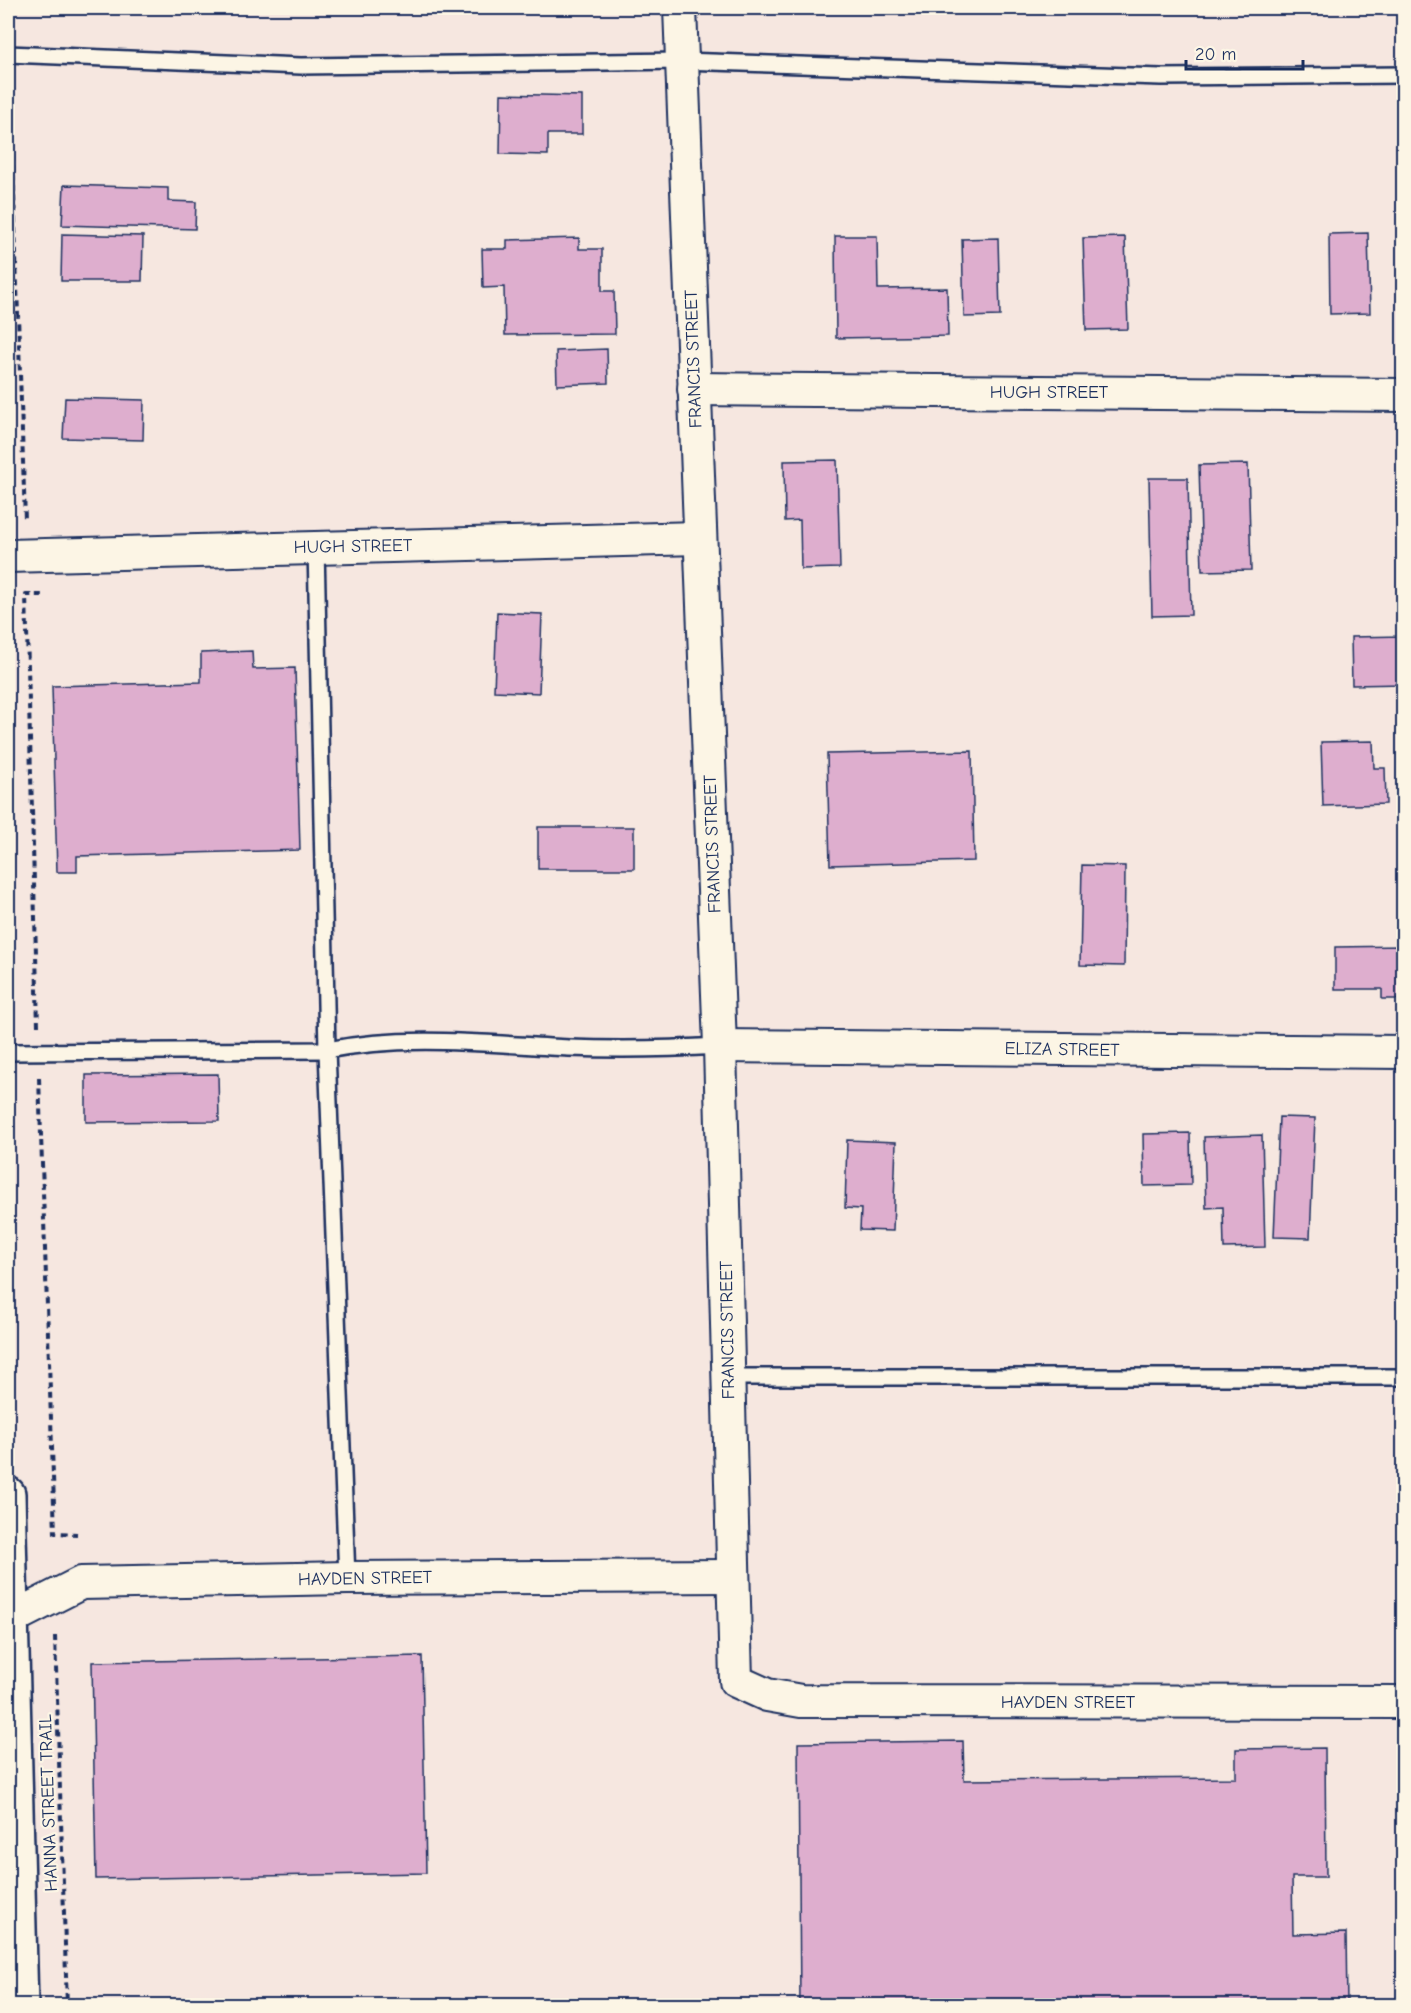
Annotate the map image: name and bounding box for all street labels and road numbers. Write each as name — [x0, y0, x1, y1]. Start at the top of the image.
street label: FRANCIS STREET — [681, 289, 706, 429]
street label: HUGH STREET — [990, 382, 1109, 403]
street label: HUGH STREET — [294, 535, 413, 558]
street label: FRANCIS STREET — [700, 774, 725, 914]
street label: ELIZA STREET — [1004, 1038, 1120, 1061]
street label: FRANCIS STREET — [716, 1260, 739, 1399]
street label: HAYDEN STREET — [298, 1567, 433, 1590]
street label: HAYDEN STREET — [1001, 1692, 1136, 1713]
street label: HANNA STREET TRAIL — [35, 1714, 62, 1892]

